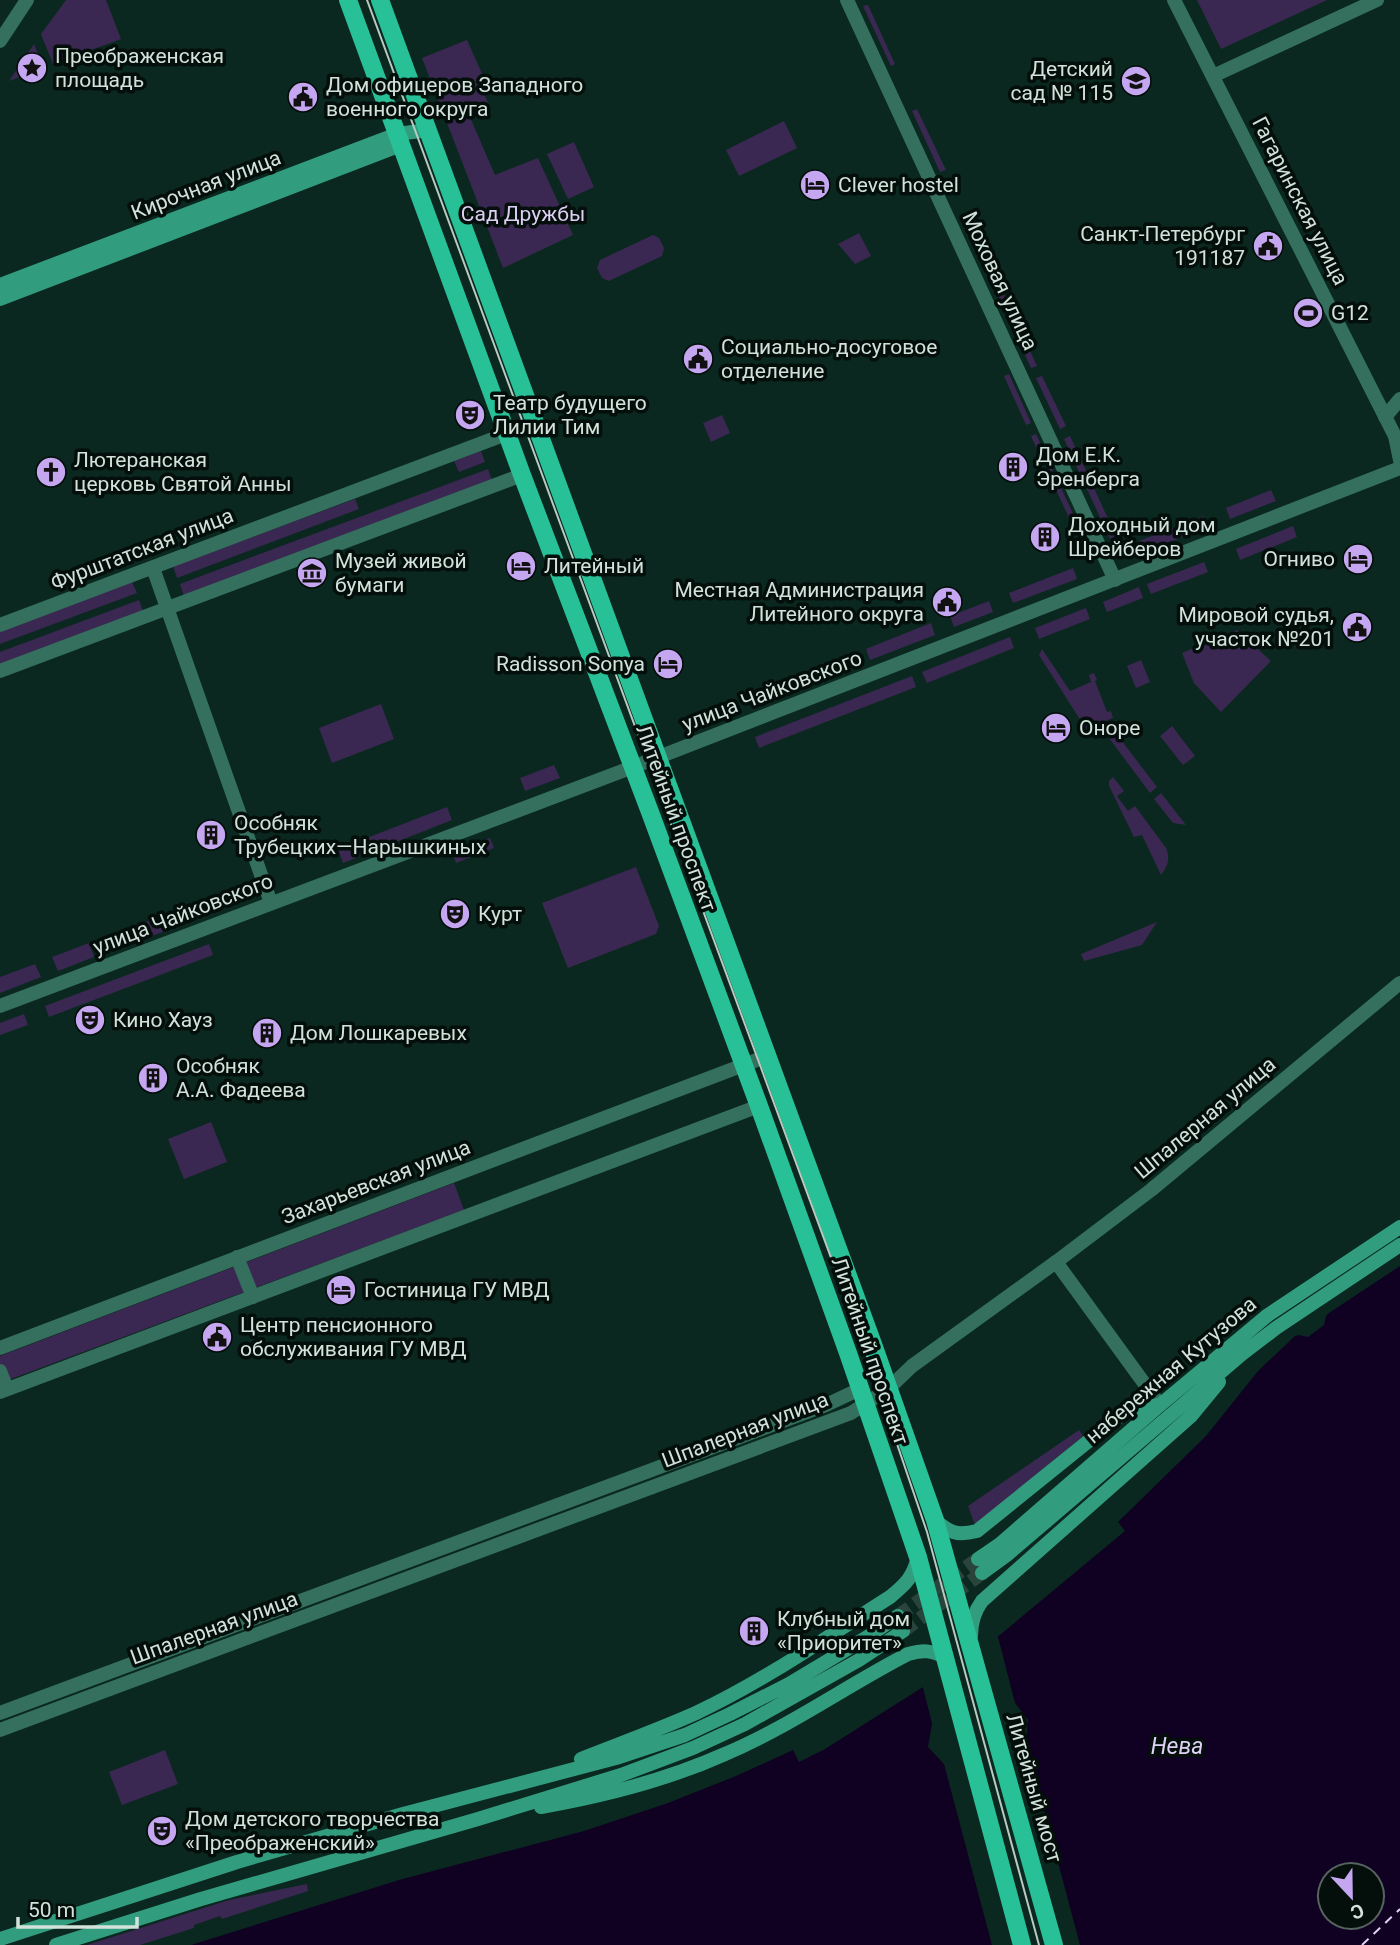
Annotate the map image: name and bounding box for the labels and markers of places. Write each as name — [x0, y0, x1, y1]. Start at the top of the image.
place label: Преображенская площадь — [55, 44, 224, 92]
place icon: Преображенская площадь — [15, 51, 49, 85]
place label: Детский сад № 115 — [1010, 57, 1113, 105]
school or university icon: Детский сад № 115 — [1119, 64, 1153, 98]
place label: Дом офицеров Западного военного округа — [326, 73, 583, 121]
public building icon: Дом офицеров Западного военного округа — [286, 80, 320, 114]
hotel icon: Clever hostel — [798, 168, 832, 202]
place label: Clever hostel — [838, 173, 959, 197]
place label: Санкт-Петербург 191187 — [1080, 222, 1245, 270]
public building icon: Санкт-Петербург 191187 — [1251, 229, 1285, 263]
sports icon: G12 — [1291, 296, 1325, 330]
place label: G12 — [1331, 301, 1369, 325]
place label: Социально-досуговое отделение — [721, 335, 937, 383]
public building icon: Социально-досуговое отделение — [681, 342, 715, 376]
place label: Театр будущего Лилии Тим — [493, 391, 647, 439]
theatre icon: Театр будущего Лилии Тим — [453, 398, 487, 432]
place label: Дом Е.К. Эренберга — [1036, 443, 1140, 491]
place label: Лютеранская церковь Святой Анны — [74, 448, 292, 496]
building icon: Дом Е.К. Эренберга — [996, 450, 1030, 484]
church icon: Лютеранская церковь Святой Анны — [34, 455, 68, 489]
place label: Доходный дом Шрейберов — [1068, 513, 1216, 561]
building icon: Доходный дом Шрейберов — [1028, 520, 1062, 554]
hotel icon: Огниво — [1341, 542, 1375, 576]
place label: Огниво — [1264, 547, 1335, 571]
place label: Музей живой бумаги — [335, 549, 467, 597]
hotel icon: Литейный — [504, 549, 538, 583]
place label: Литейный — [544, 554, 644, 578]
museum icon: Музей живой бумаги — [295, 556, 329, 590]
place label: Местная Администрация Литейного округа — [674, 578, 924, 626]
public building icon: Местная Администрация Литейного округа — [930, 585, 964, 619]
place label: Мировой судья, участок №201 — [1178, 603, 1334, 651]
public building icon: Мировой судья, участок №201 — [1340, 610, 1374, 644]
hotel icon: Radisson Sonya — [651, 647, 685, 681]
place label: Radisson Sonya — [496, 652, 645, 676]
hotel icon: Оноре — [1039, 711, 1073, 745]
place label: Оноре — [1079, 716, 1140, 740]
place label: Особняк Трубецких—Нарышкиных — [234, 811, 486, 859]
building icon: Особняк Трубецких—Нарышкиных — [194, 818, 228, 852]
theatre icon: Курт — [438, 897, 472, 931]
place label: Курт — [478, 902, 522, 926]
theatre icon: Кино Хауз — [73, 1003, 107, 1037]
place label: Кино Хауз — [113, 1008, 213, 1032]
building icon: Дом Лошкаревых — [250, 1016, 284, 1050]
place label: Дом Лошкаревых — [290, 1021, 467, 1045]
place label: Особняк А.А. Фадеева — [176, 1054, 306, 1102]
building icon: Особняк А.А. Фадеева — [136, 1061, 170, 1095]
hotel icon: Гостиница ГУ МВД — [324, 1273, 358, 1307]
place label: Гостиница ГУ МВД — [364, 1278, 550, 1302]
place label: Центр пенсионного обслуживания ГУ МВД — [240, 1313, 467, 1361]
public building icon: Центр пенсионного обслуживания ГУ МВД — [200, 1320, 234, 1354]
place label: Клубный дом «Приоритет» — [777, 1607, 910, 1655]
building icon: Клубный дом «Приоритет» — [737, 1614, 771, 1648]
place label: Дом детского творчества «Преображенский» — [185, 1807, 439, 1855]
theatre icon: Дом детского творчества «Преображенский» — [145, 1814, 179, 1848]

